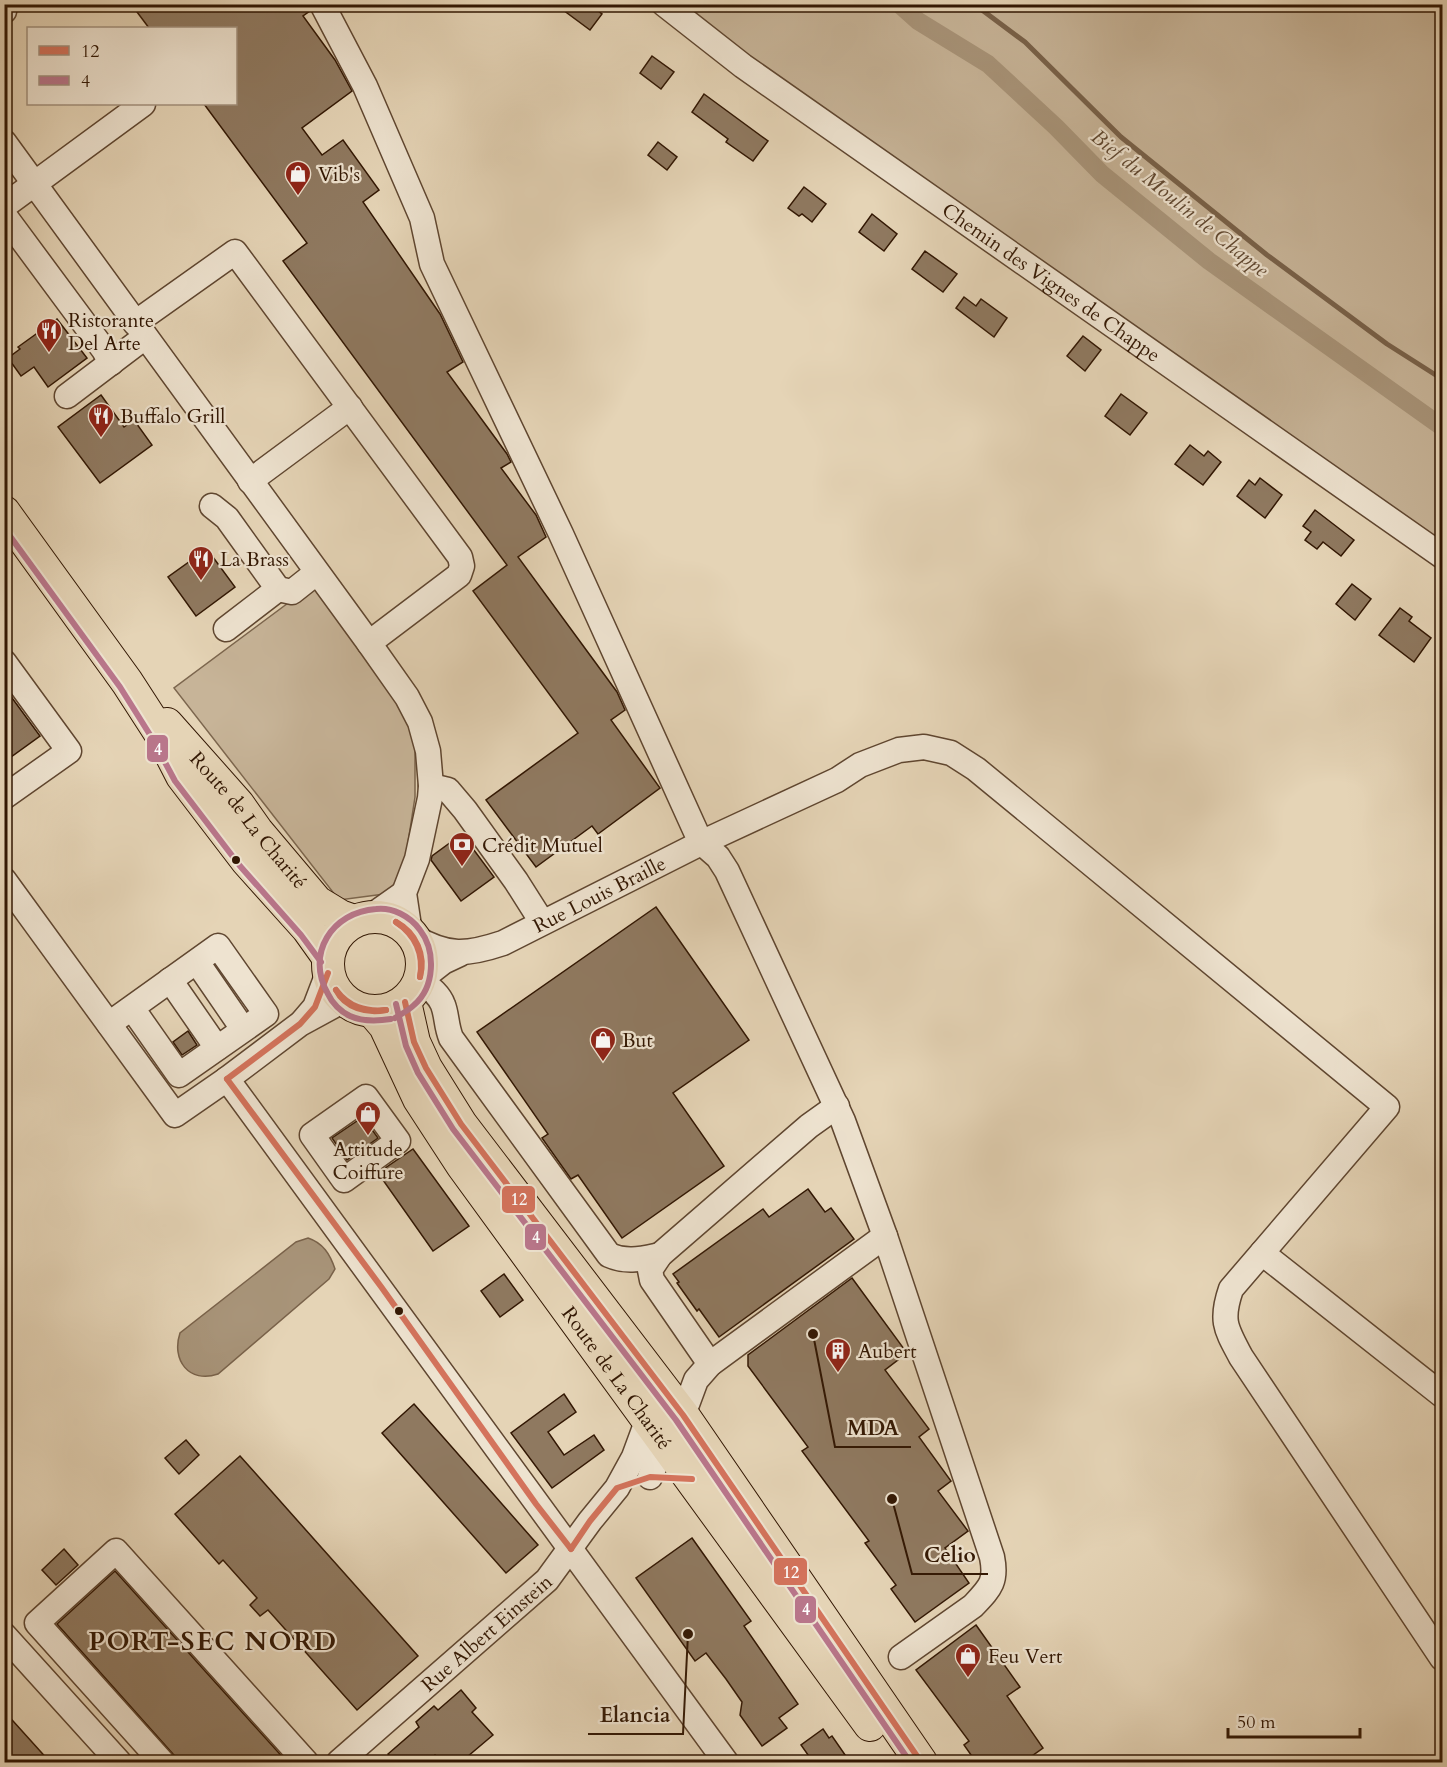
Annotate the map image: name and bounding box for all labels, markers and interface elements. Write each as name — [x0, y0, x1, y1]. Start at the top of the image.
legend — [27, 27, 237, 105]
text: 12 — [81, 39, 99, 64]
text: 4 — [81, 69, 90, 94]
water label: Bief du Moulin de Chappe — [1085, 123, 1275, 285]
shop icon: Vib's — [283, 159, 313, 197]
place label: Vib's — [318, 161, 360, 188]
street label: Chemin des Vignes de Chappe — [936, 197, 1166, 369]
place label: Ristorante Del Arte — [68, 307, 154, 357]
restaurant icon: Ristorante Del Arte — [34, 316, 64, 354]
restaurant icon: Buffalo Grill — [86, 401, 116, 439]
place label: Buffalo Grill — [120, 403, 225, 430]
restaurant icon: La Brass — [186, 544, 216, 582]
place label: La Brass — [220, 546, 289, 573]
line badge: 4 — [146, 734, 169, 763]
text: 4 — [154, 739, 162, 761]
street label: Route de La Charité — [183, 746, 313, 895]
bank icon: Crédit Mutuel — [447, 830, 477, 868]
place label: Crédit Mutuel — [482, 832, 603, 859]
street label: Rue Louis Braille — [529, 850, 671, 940]
unlabelled marker — [230, 854, 242, 866]
shop icon: But — [588, 1025, 618, 1063]
place label: But — [622, 1027, 654, 1054]
shop icon: Attitude Coiffure — [353, 1099, 383, 1137]
place label: Attitude Coiffure — [332, 1136, 404, 1186]
line badge: 12 — [501, 1185, 536, 1214]
text: 12 — [511, 1189, 527, 1211]
line badge: 4 — [524, 1223, 547, 1251]
text: 4 — [532, 1227, 540, 1249]
street label: Route de La Charité — [555, 1301, 678, 1455]
unlabelled marker — [393, 1305, 405, 1317]
building icon: Aubert — [823, 1336, 853, 1374]
place label: Aubert — [858, 1338, 917, 1365]
callout: MDA — [835, 1408, 911, 1447]
text: MDA — [847, 1414, 899, 1443]
callout: Celio — [912, 1535, 988, 1574]
text: Celio — [924, 1541, 976, 1570]
line badge: 12 — [773, 1557, 808, 1586]
text: 12 — [783, 1562, 799, 1584]
street label: Rue Albert Einstein — [416, 1568, 559, 1698]
line badge: 4 — [794, 1595, 817, 1624]
text: 4 — [802, 1599, 810, 1621]
district label: PORT-SEC NORD — [88, 1624, 338, 1659]
shop icon: Feu Vert — [953, 1641, 983, 1679]
place label: Feu Vert — [988, 1643, 1063, 1670]
callout: Elancia — [588, 1695, 683, 1734]
text: Elancia — [600, 1701, 671, 1730]
scale bar — [1228, 1701, 1360, 1739]
text: 50 m — [1237, 1710, 1276, 1735]

